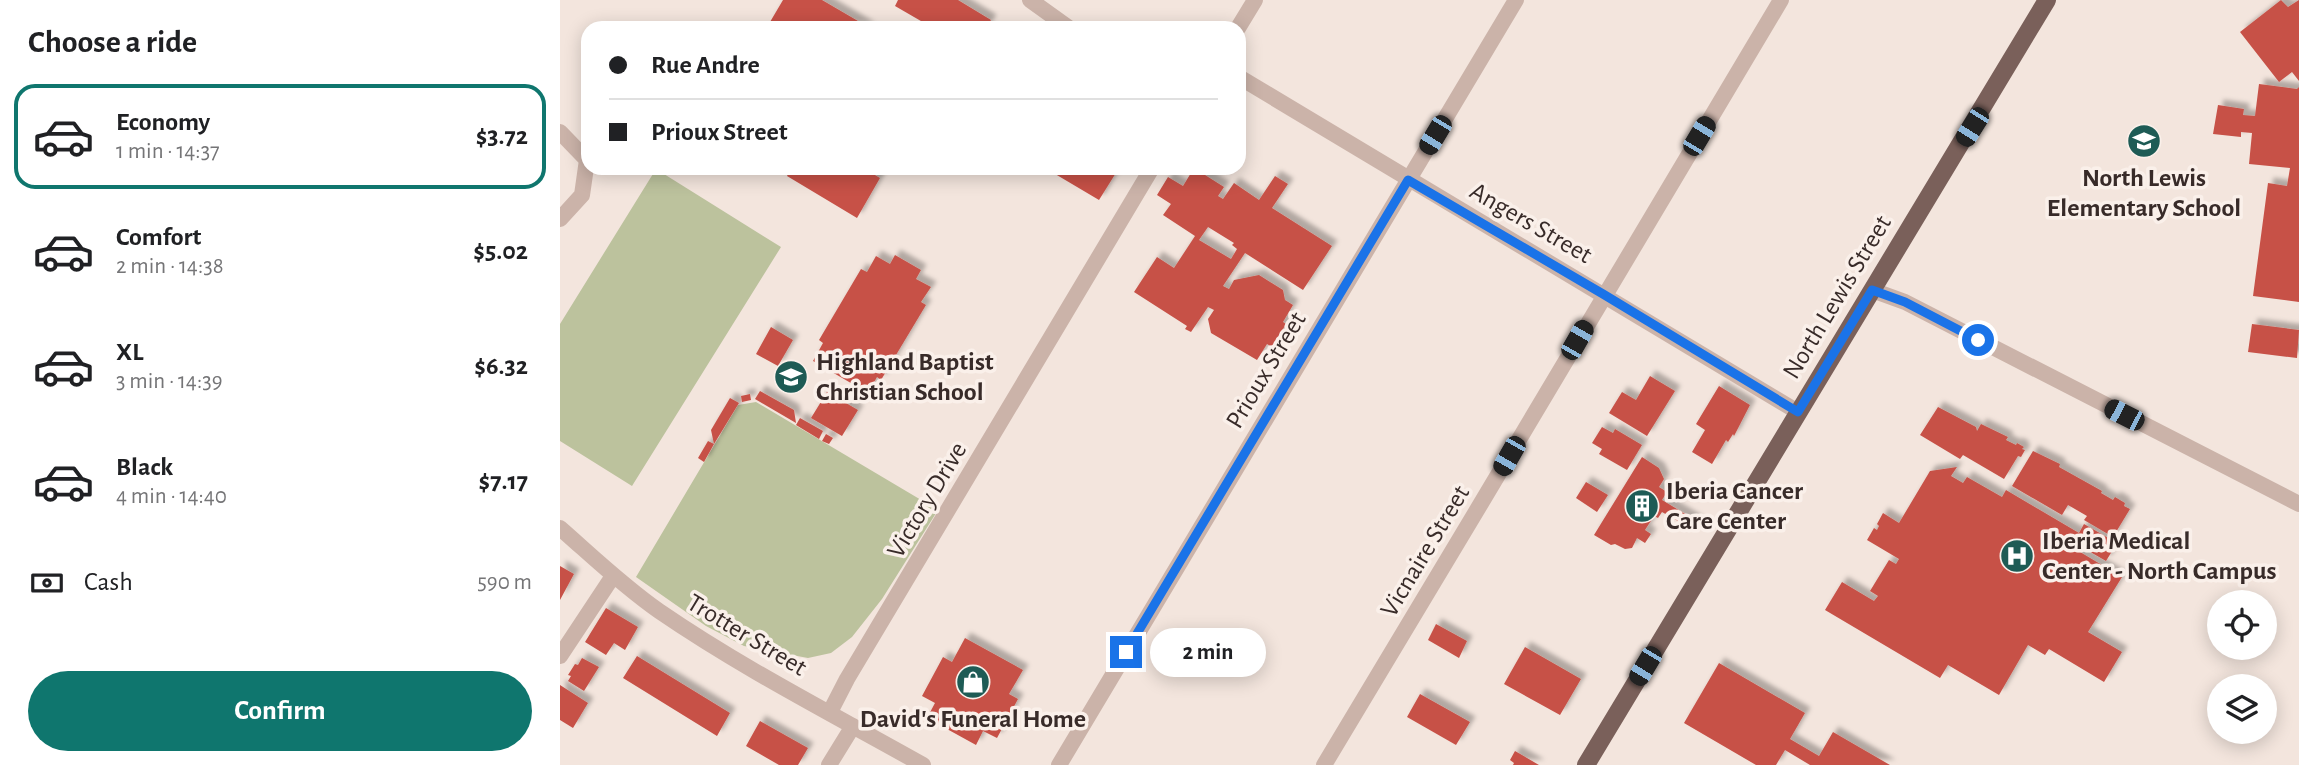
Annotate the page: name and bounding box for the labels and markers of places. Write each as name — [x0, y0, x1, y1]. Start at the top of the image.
school or university icon: North Lewis Elementary School — [2125, 122, 2163, 160]
place label: North Lewis Elementary School — [2047, 165, 2241, 221]
place label: Highland Baptist Christian School — [816, 349, 994, 405]
school or university icon: Highland Baptist Christian School — [772, 358, 810, 396]
place label: Iberia Cancer Care Center — [1666, 478, 1803, 534]
building icon: Iberia Cancer Care Center — [1623, 487, 1661, 525]
place label: Iberia Medical Center - North Campus — [2042, 528, 2277, 584]
hospital icon: Iberia Medical Center - North Campus — [1998, 537, 2036, 575]
shop icon: David's Funeral Home — [954, 663, 992, 701]
place label: David's Funeral Home — [860, 706, 1086, 732]

